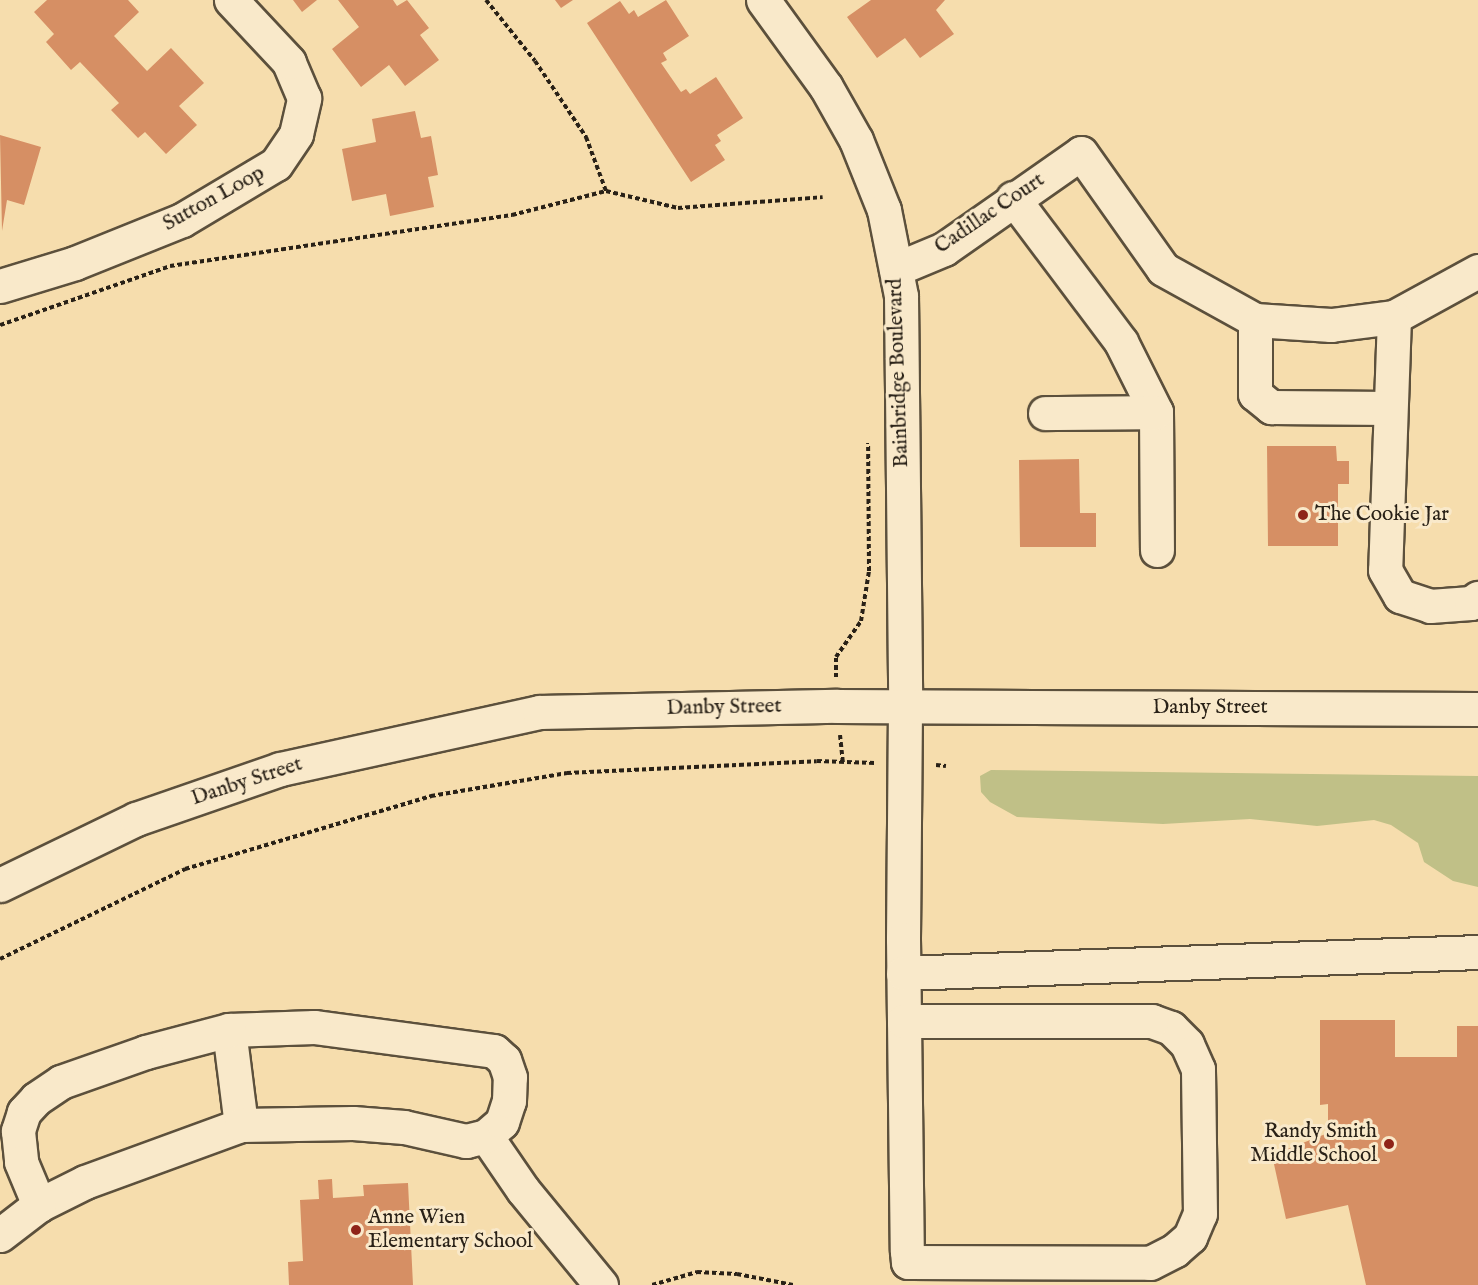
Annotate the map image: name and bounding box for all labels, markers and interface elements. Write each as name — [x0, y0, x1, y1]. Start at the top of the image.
street label: Sutton Loop — [159, 161, 269, 237]
street label: Cadillac Court — [930, 168, 1050, 260]
street label: Bainbridge Boulevard — [883, 278, 915, 468]
place label: The Cookie Jar — [1315, 502, 1449, 528]
marker: The Cookie Jar — [1296, 508, 1310, 522]
street label: Danby Street — [666, 694, 782, 722]
street label: Danby Street — [1152, 695, 1268, 721]
street label: Danby Street — [188, 752, 306, 812]
place label: Randy Smith Middle School — [1250, 1119, 1377, 1169]
marker: Randy Smith Middle School — [1382, 1137, 1396, 1151]
place label: Anne Wien Elementary School — [368, 1205, 533, 1255]
marker: Anne Wien Elementary School — [349, 1223, 363, 1237]

